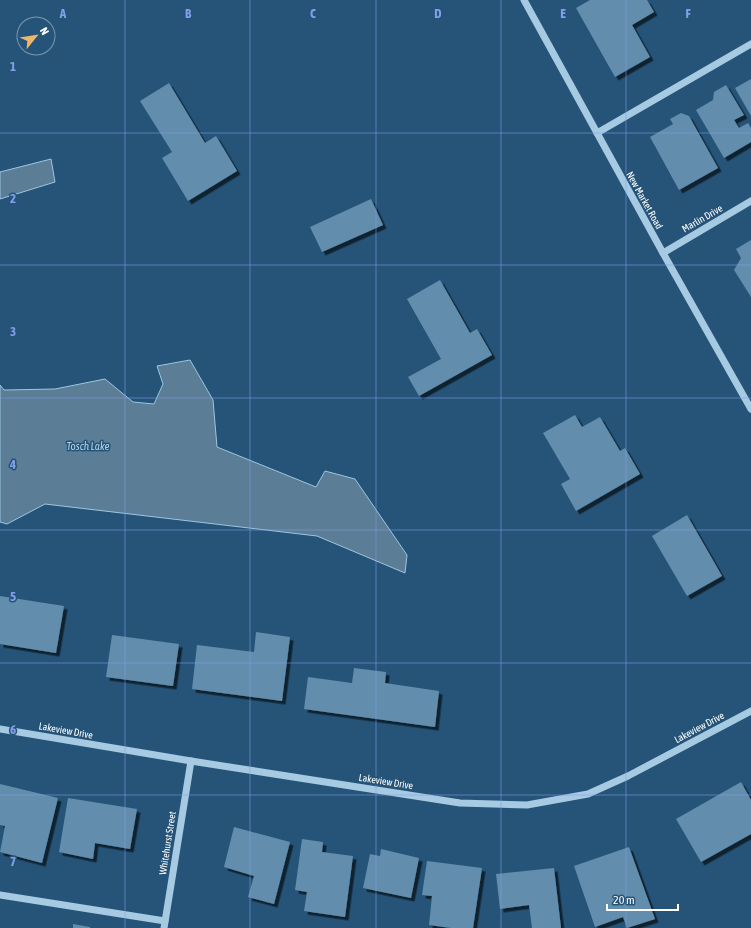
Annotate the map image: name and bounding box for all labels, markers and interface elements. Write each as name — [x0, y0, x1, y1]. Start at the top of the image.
text: A — [59, 6, 67, 21]
text: B — [185, 6, 192, 21]
text: C — [310, 6, 316, 21]
text: D — [434, 6, 442, 21]
text: E — [560, 6, 566, 21]
text: F — [685, 6, 691, 21]
north arrow — [16, 16, 56, 56]
text: N — [38, 25, 51, 37]
text: 1 — [10, 59, 16, 74]
street label: New Market Road — [624, 170, 665, 231]
text: 2 — [10, 191, 16, 206]
street label: Marlin Drive — [680, 202, 725, 234]
text: 3 — [10, 324, 16, 339]
water label: Tosch Lake — [66, 440, 110, 452]
text: 4 — [9, 457, 16, 472]
text: 5 — [10, 589, 16, 604]
street label: Lakeview Drive — [672, 710, 726, 745]
street label: Lakeview Drive — [38, 720, 94, 741]
text: 6 — [10, 722, 16, 737]
street label: Lakeview Drive — [358, 772, 414, 791]
street label: Whitehurst Street — [157, 810, 178, 876]
text: 7 — [10, 854, 16, 869]
scale bar — [607, 886, 678, 912]
text: 20 m — [613, 893, 635, 907]

